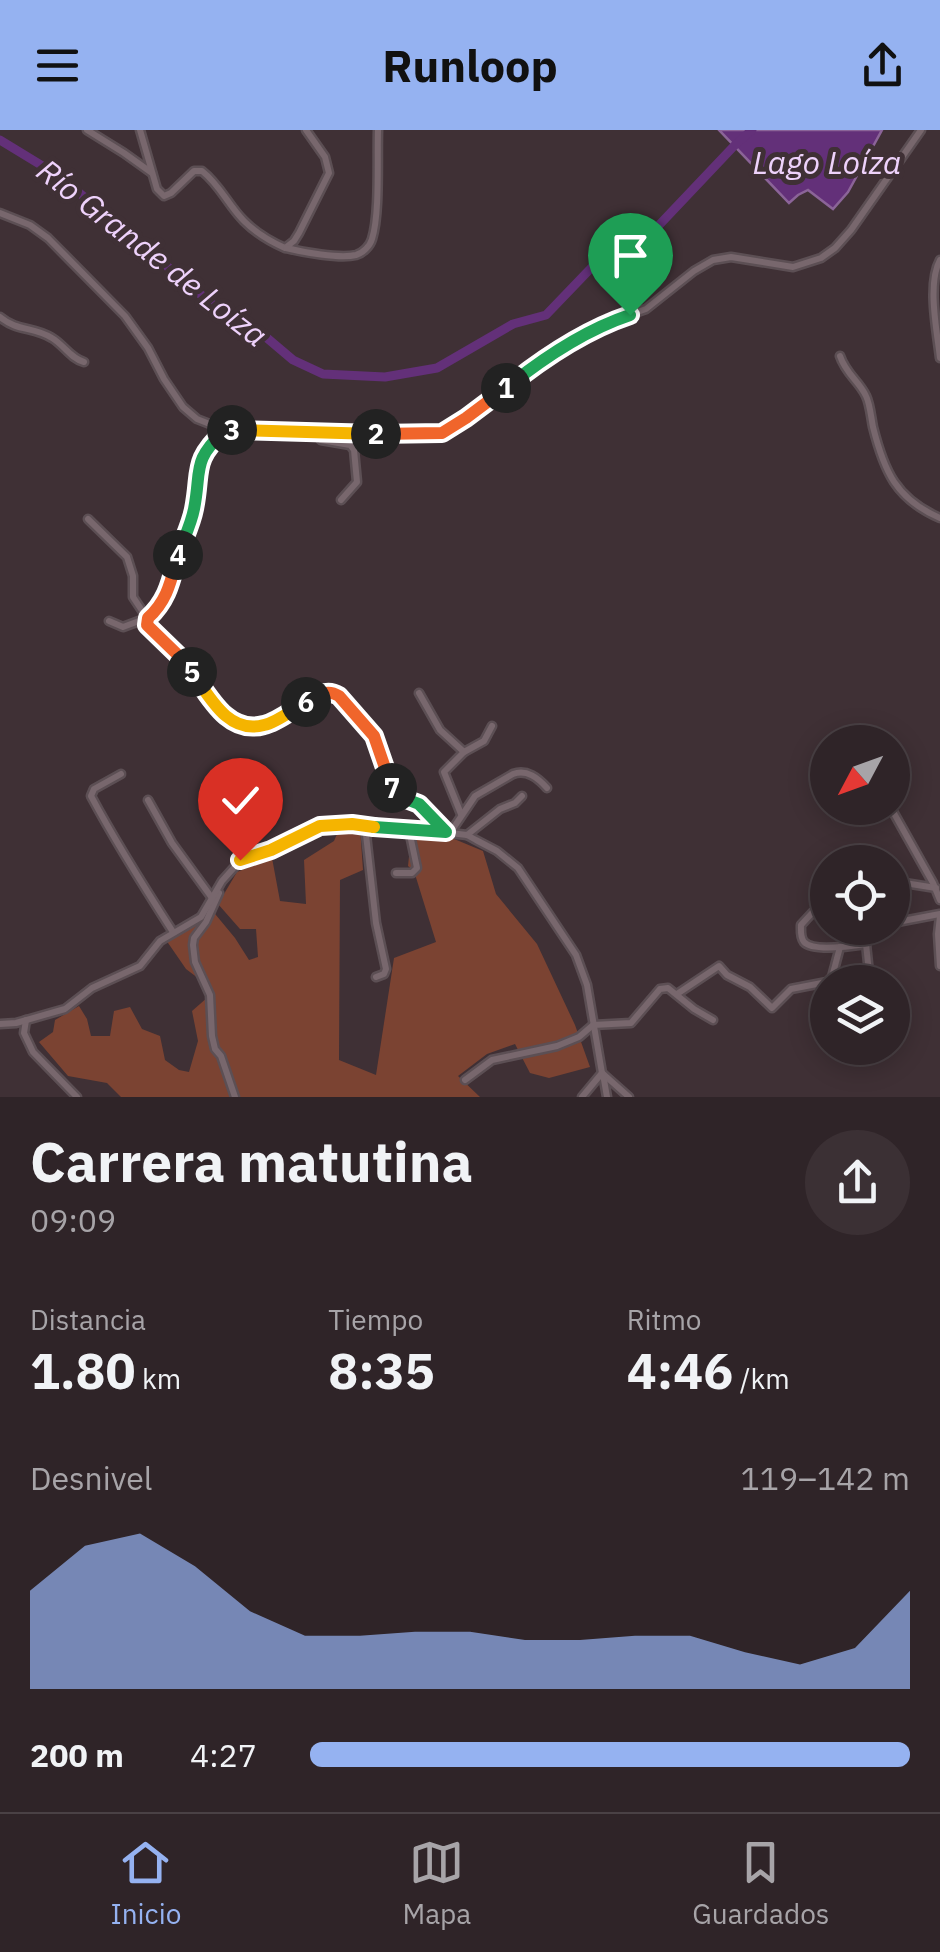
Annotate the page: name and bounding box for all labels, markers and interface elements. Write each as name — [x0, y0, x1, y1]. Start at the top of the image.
text: Runloop — [382, 36, 558, 94]
icon: menu — [30, 38, 85, 93]
icon: share — [855, 38, 910, 93]
water label: Lago Loíza — [752, 141, 902, 183]
water label: Río Grande de Loíza — [29, 149, 277, 356]
pin — [588, 213, 673, 316]
icon: arrive — [603, 228, 658, 283]
pin: 1 — [481, 363, 531, 413]
text: 1 — [498, 369, 514, 406]
pin: 3 — [207, 405, 257, 455]
pin: 2 — [351, 409, 401, 459]
text: 3 — [224, 411, 240, 448]
text: 2 — [368, 415, 384, 452]
pin: 4 — [153, 530, 203, 580]
text: 4 — [170, 536, 186, 573]
pin: 5 — [167, 647, 217, 697]
text: 5 — [184, 653, 200, 690]
pin: 6 — [281, 677, 331, 727]
text: 6 — [298, 683, 314, 720]
north arrow — [810, 725, 910, 825]
map controls — [810, 725, 910, 1065]
pin — [198, 758, 283, 861]
pin: 7 — [367, 763, 417, 813]
text: 7 — [384, 769, 400, 806]
icon: check — [213, 773, 268, 828]
button: locate — [810, 845, 910, 945]
button: layers — [810, 965, 910, 1065]
text: Carrera matutina — [30, 1126, 473, 1197]
button: share — [805, 1130, 910, 1235]
text: 09:09 — [30, 1199, 116, 1241]
text: Distancia — [30, 1301, 146, 1338]
text: Tiempo — [328, 1301, 423, 1338]
text: Ritmo — [627, 1301, 702, 1338]
text: 1.80 — [30, 1338, 136, 1403]
text: 8:35 — [328, 1338, 435, 1403]
text: 4:46 — [627, 1338, 733, 1403]
text: km — [136, 1360, 181, 1397]
text: /km — [733, 1360, 790, 1397]
text: Desnivel — [30, 1457, 153, 1499]
text: 119–142 m — [740, 1457, 910, 1499]
text: 200 m — [30, 1734, 124, 1776]
text: 4:27 — [190, 1734, 257, 1776]
tab: Inicio — [111, 1835, 181, 1932]
tab: Mapa — [402, 1835, 471, 1932]
tab: Guardados — [692, 1835, 829, 1932]

